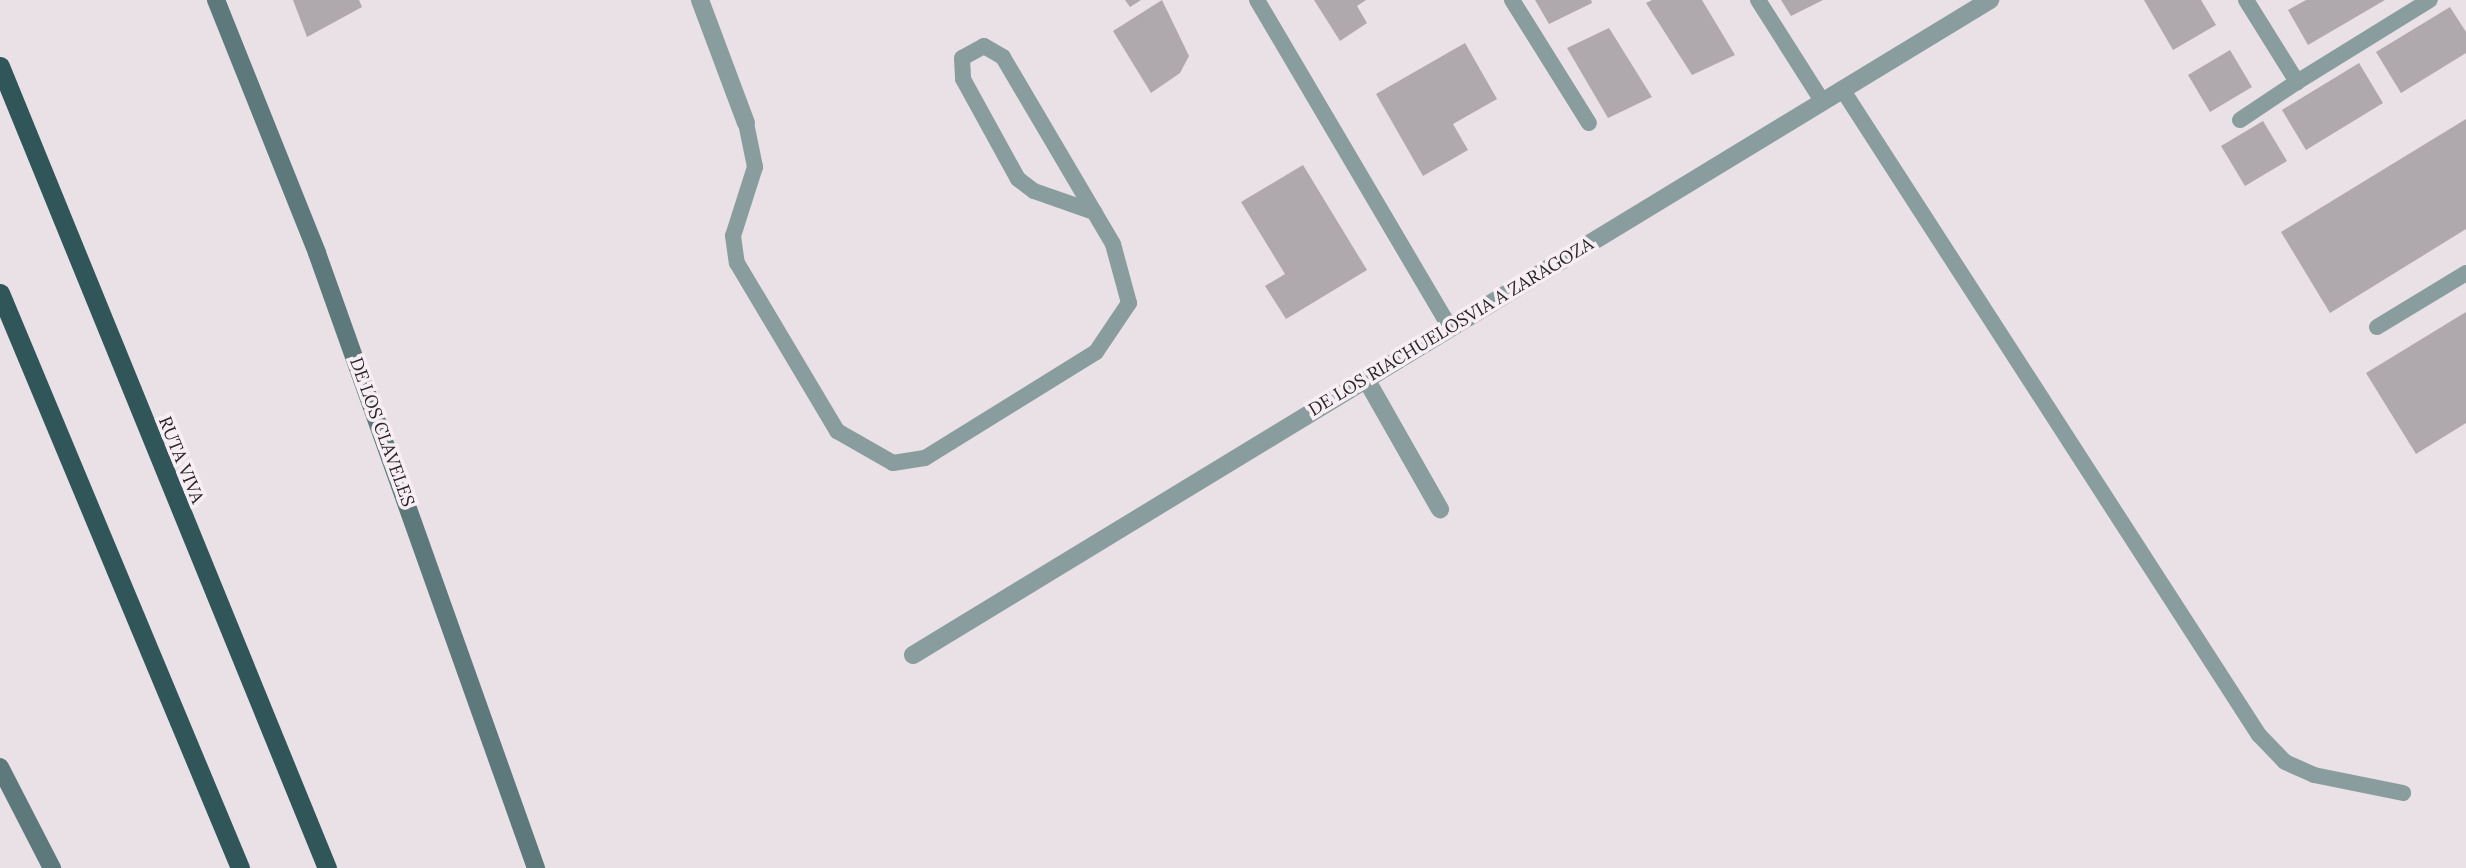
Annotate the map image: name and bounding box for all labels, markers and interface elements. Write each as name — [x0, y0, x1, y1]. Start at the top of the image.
street label: DE LOS RIACHUELOSVIA A ZARAGOZA — [1305, 233, 1597, 421]
street label: DE LOS CLAVELES — [345, 355, 419, 509]
street label: RUTA VIVA — [154, 413, 208, 507]

